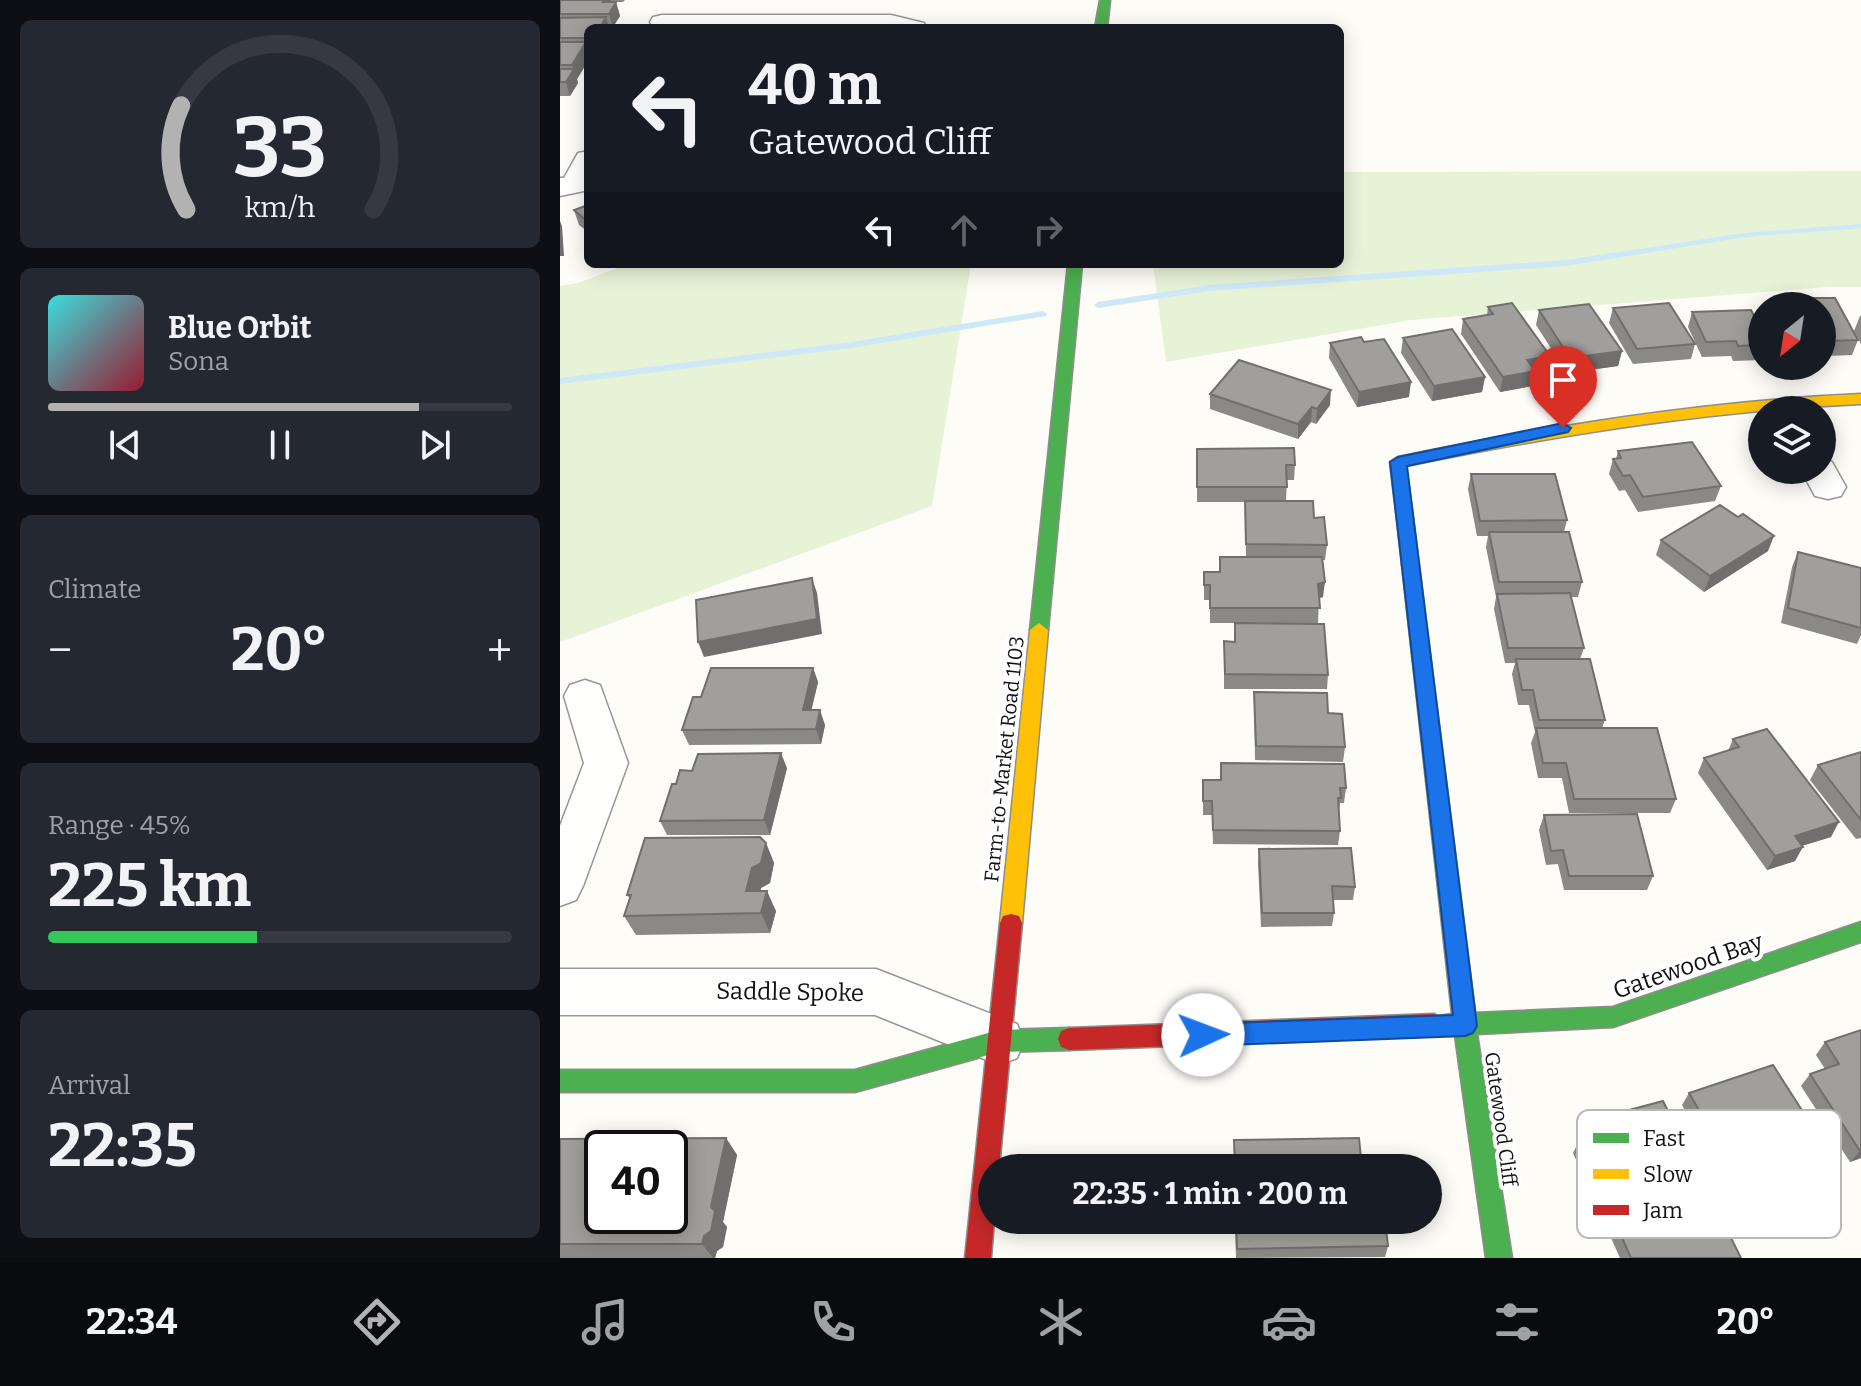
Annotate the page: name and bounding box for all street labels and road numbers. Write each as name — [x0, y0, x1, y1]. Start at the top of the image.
street label: Farm-to-Market Road 1103 — [979, 635, 1029, 883]
street label: Gatewood Bay — [1609, 927, 1767, 1005]
street label: Saddle Spoke — [716, 977, 864, 1007]
street label: Gatewood Cliff — [1480, 1050, 1522, 1189]

